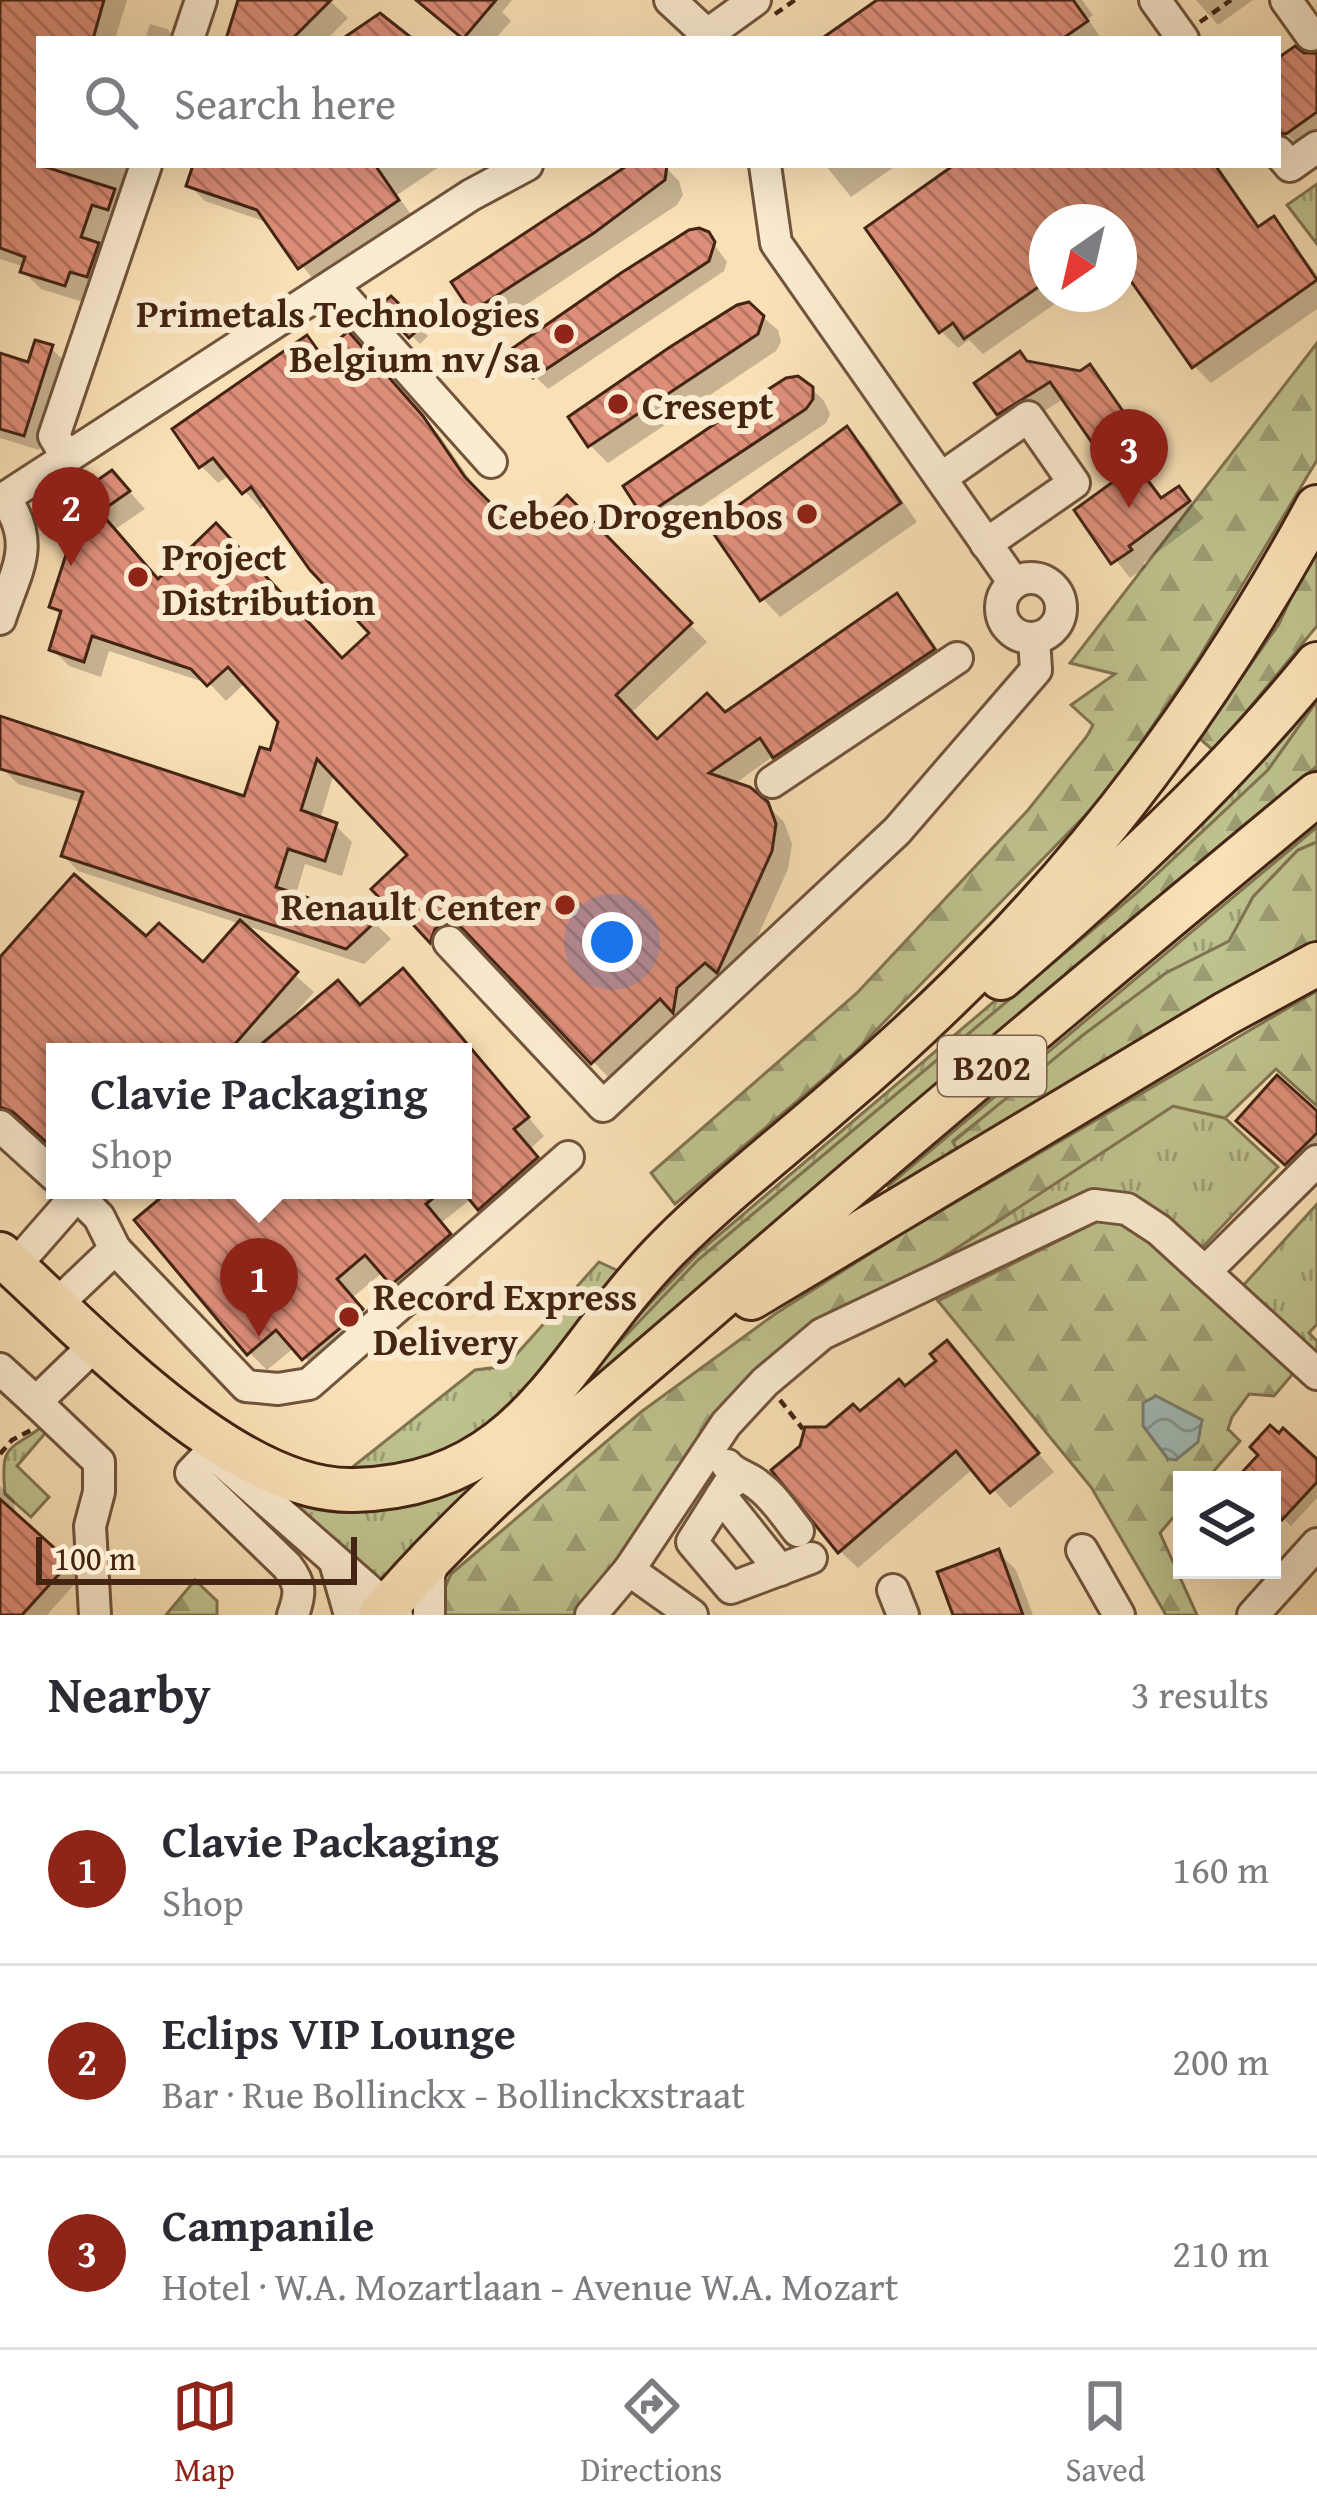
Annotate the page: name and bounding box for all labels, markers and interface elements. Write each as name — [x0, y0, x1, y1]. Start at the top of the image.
search box — [36, 36, 1281, 168]
icon: search — [78, 69, 144, 135]
text: Search here — [174, 70, 396, 135]
north arrow — [1029, 204, 1137, 312]
place label: Primetals Technologies Belgium nv/sa — [136, 284, 540, 386]
marker: Primetals Technologies Belgium nv/sa — [551, 321, 577, 347]
place label: Cresept — [642, 376, 774, 433]
marker: Cresept — [605, 391, 631, 417]
pin: 3 — [1090, 409, 1168, 508]
pin: 2 — [32, 467, 110, 566]
place label: Cebeo Drogenbos — [487, 486, 783, 543]
marker: Cebeo Drogenbos — [794, 501, 820, 527]
place label: Project Distribution — [162, 527, 375, 629]
marker: Project Distribution — [125, 564, 151, 590]
place label: Renault Center — [281, 877, 541, 934]
marker: Renault Center — [552, 892, 578, 918]
your location — [582, 912, 642, 972]
road number: B202 — [938, 1036, 1046, 1096]
popup — [46, 1043, 472, 1199]
text: Clavie Packaging — [91, 1060, 427, 1125]
text: Shop — [91, 1125, 173, 1182]
pin: 1 — [220, 1238, 298, 1337]
place label: Record Express Delivery — [373, 1267, 637, 1369]
marker: Record Express Delivery — [336, 1304, 362, 1330]
map controls — [1173, 1471, 1281, 1579]
button: layers — [1173, 1471, 1281, 1579]
scale bar — [36, 1531, 357, 1584]
text: 100 m — [54, 1534, 136, 1582]
text: Nearby — [48, 1656, 211, 1731]
text: 3 results — [1131, 1665, 1269, 1722]
text: Clavie Packaging — [162, 1808, 499, 1873]
text: 1 — [77, 1840, 97, 1897]
text: 160 m — [1172, 1840, 1269, 1897]
text: Shop — [162, 1873, 244, 1930]
text: Eclips VIP Lounge — [162, 2000, 516, 2065]
text: 2 — [77, 2032, 97, 2089]
text: 200 m — [1172, 2032, 1269, 2089]
text: Bar · Rue Bollinckx - Bollinckxstraat — [162, 2065, 745, 2122]
text: Campanile — [162, 2192, 374, 2257]
text: 3 — [77, 2224, 97, 2281]
text: 210 m — [1172, 2224, 1269, 2281]
text: Hotel · W.A. Mozartlaan - Avenue W.A. Mozart — [162, 2257, 899, 2314]
tab: Map — [172, 2373, 238, 2493]
tab: Directions — [581, 2373, 722, 2493]
tab: Saved — [1066, 2373, 1145, 2493]

